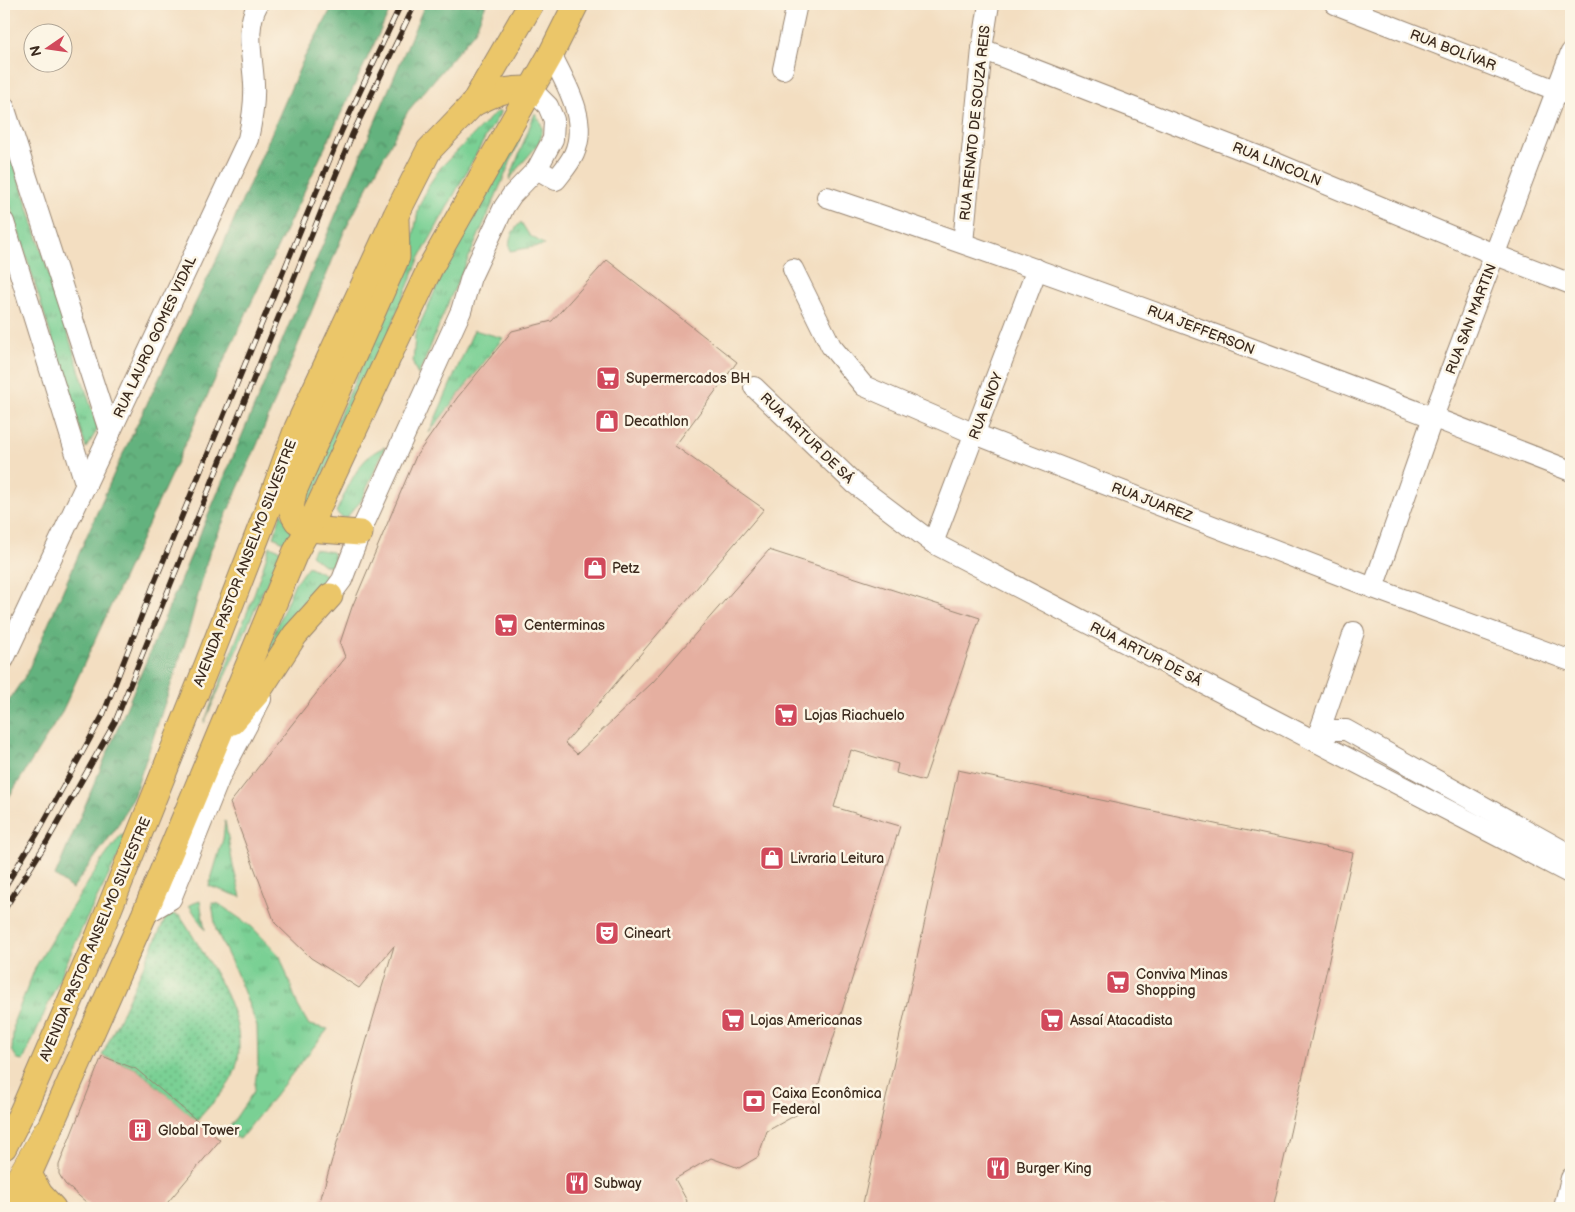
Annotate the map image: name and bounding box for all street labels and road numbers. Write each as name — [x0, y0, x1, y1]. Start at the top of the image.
street label: RUA RENATO DE SOUZA REIS — [956, 25, 994, 221]
street label: RUA BOLÍVAR — [1408, 25, 1499, 74]
street label: RUA LINCOLN — [1230, 138, 1324, 190]
street label: RUA LAURO GOMES VIDAL — [110, 253, 200, 421]
street label: RUA SAN MARTIN — [1442, 261, 1500, 377]
street label: RUA JEFFERSON — [1145, 302, 1257, 358]
street label: RUA ENOY — [965, 369, 1007, 442]
street label: RUA ARTUR DE SÁ — [757, 388, 858, 487]
street label: AVENIDA PASTOR ANSELMO SILVESTRE — [190, 437, 300, 689]
street label: RUA JUAREZ — [1109, 479, 1195, 525]
street label: RUA ARTUR DE SÁ — [1087, 618, 1205, 690]
street label: AVENIDA PASTOR ANSELMO SILVESTRE — [36, 815, 154, 1063]

